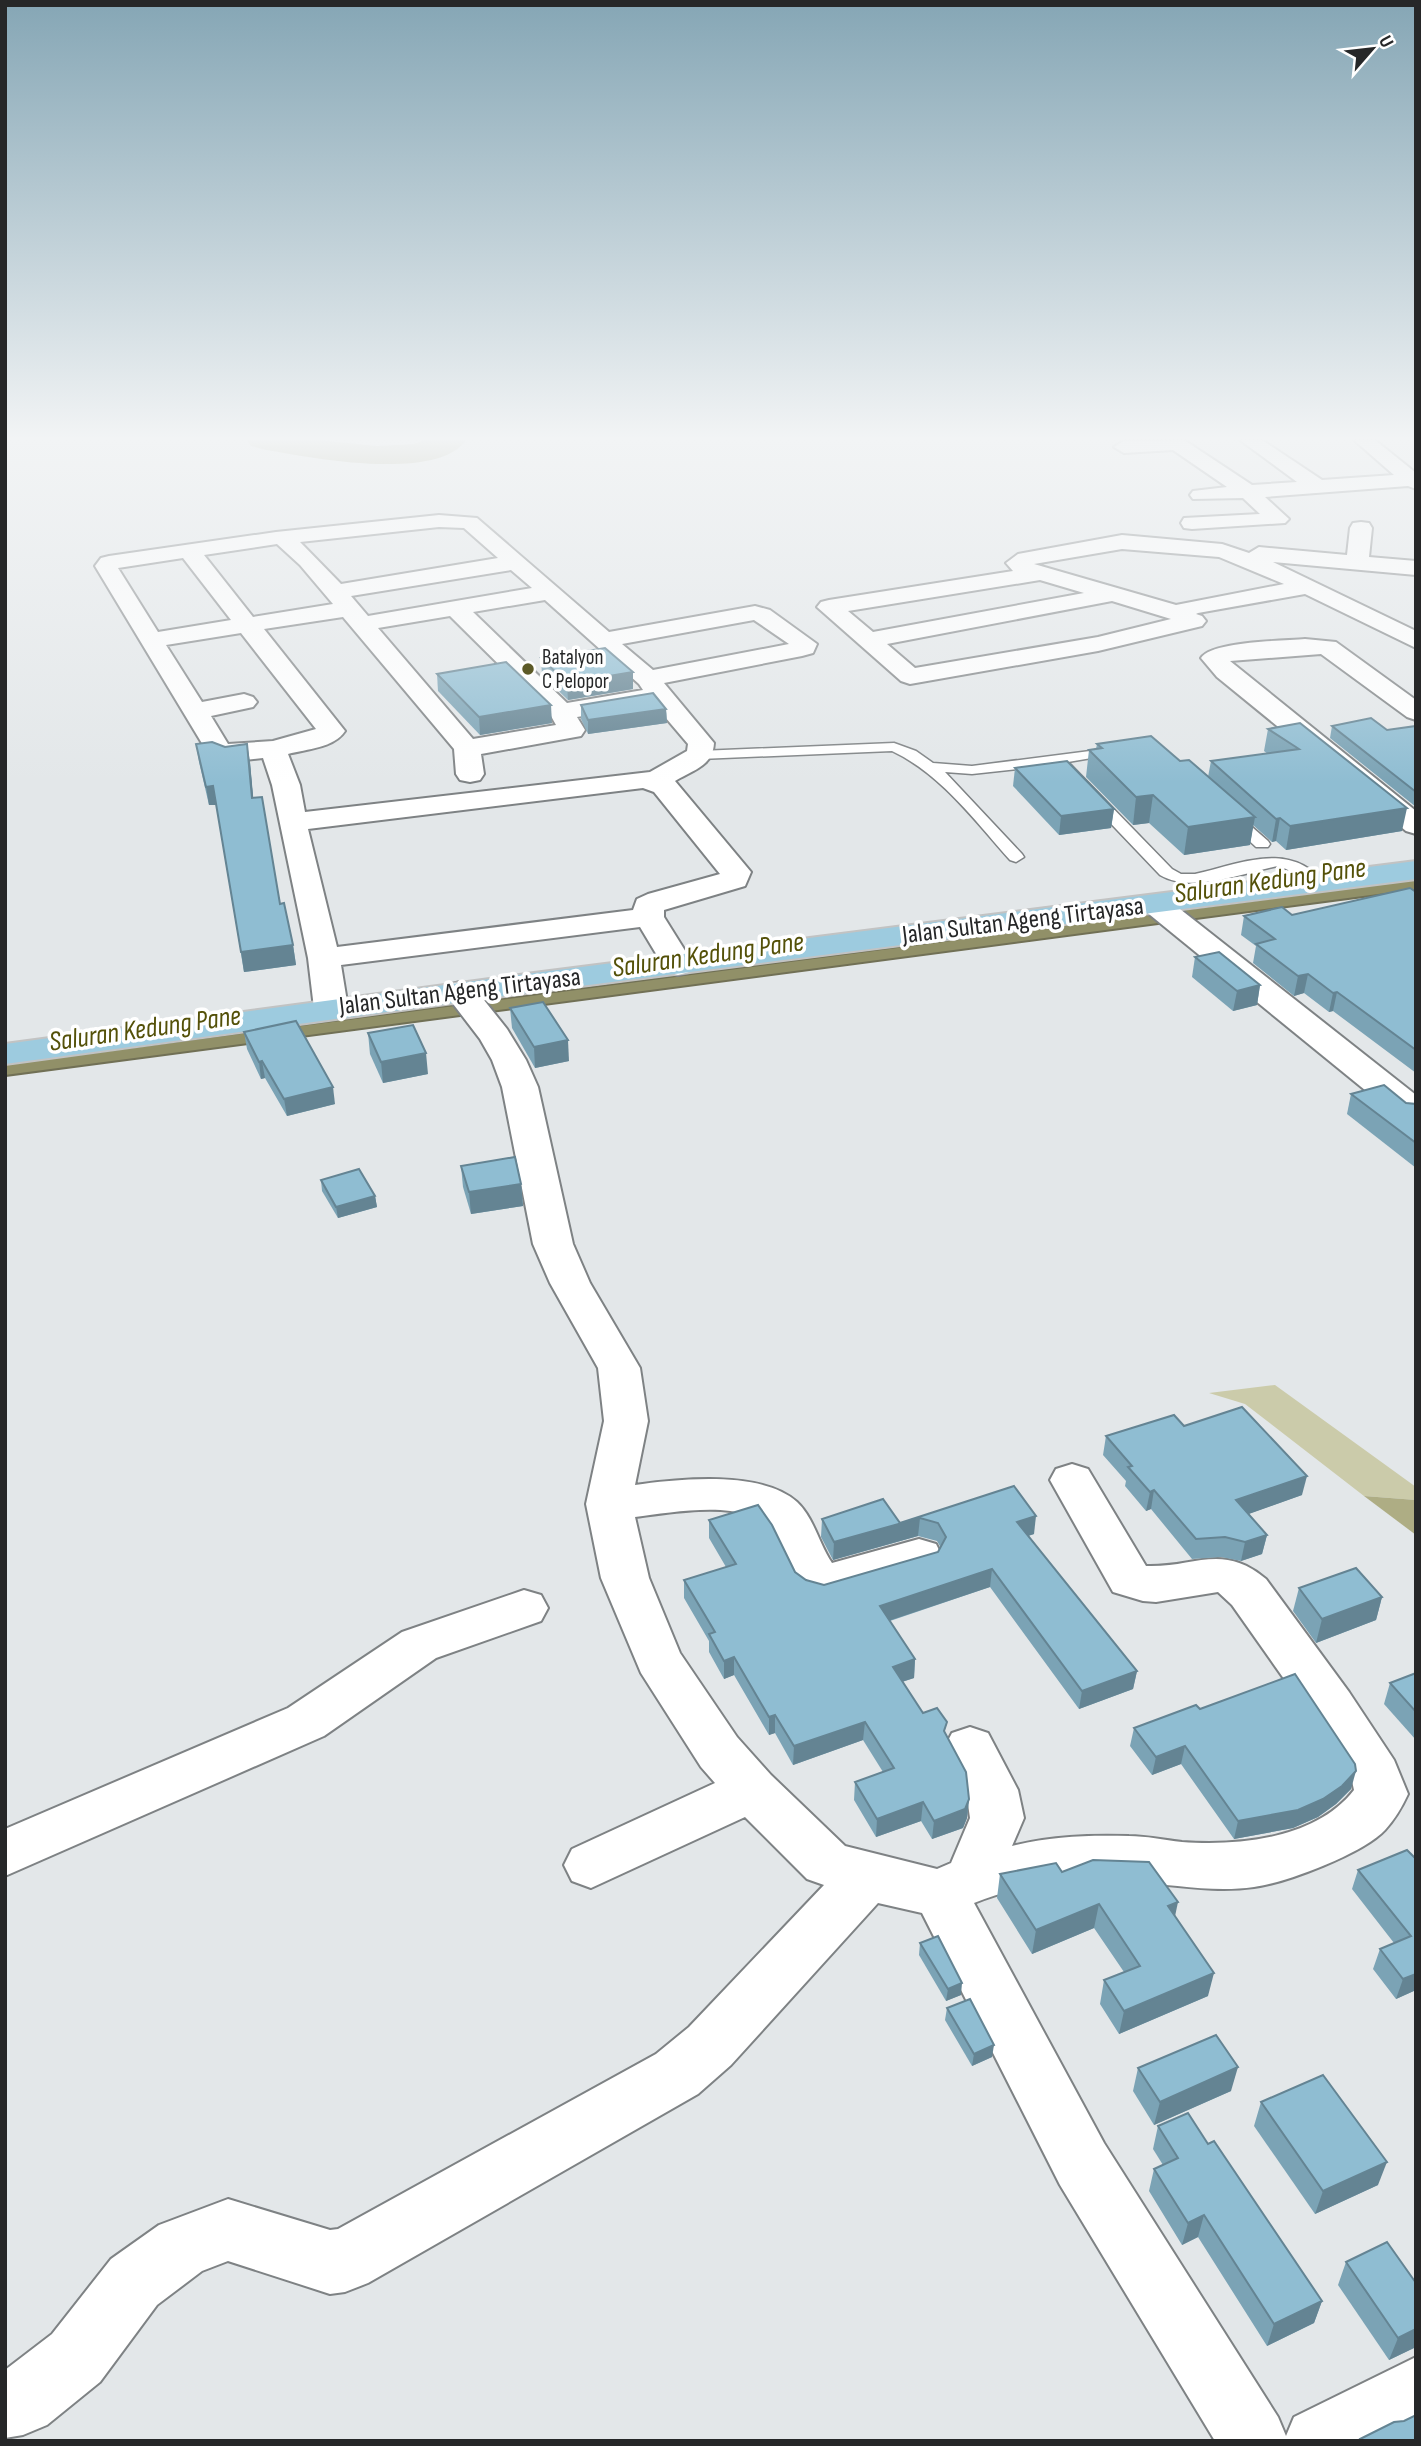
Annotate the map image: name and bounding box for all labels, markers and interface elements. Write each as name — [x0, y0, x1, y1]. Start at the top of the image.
north arrow — [1337, 14, 1407, 84]
text: U — [1373, 32, 1398, 51]
place label: Batalyon C Pelopor — [542, 645, 609, 694]
marker: Batalyon C Pelopor — [520, 661, 536, 677]
water label: Saluran Kedung Pane — [1172, 851, 1368, 911]
street label: Jalan Sultan Ageng Tirtayasa — [900, 891, 1145, 951]
water label: Saluran Kedung Pane — [610, 925, 806, 985]
street label: Jalan Sultan Ageng Tirtayasa — [337, 962, 582, 1022]
water label: Saluran Kedung Pane — [47, 999, 243, 1059]

